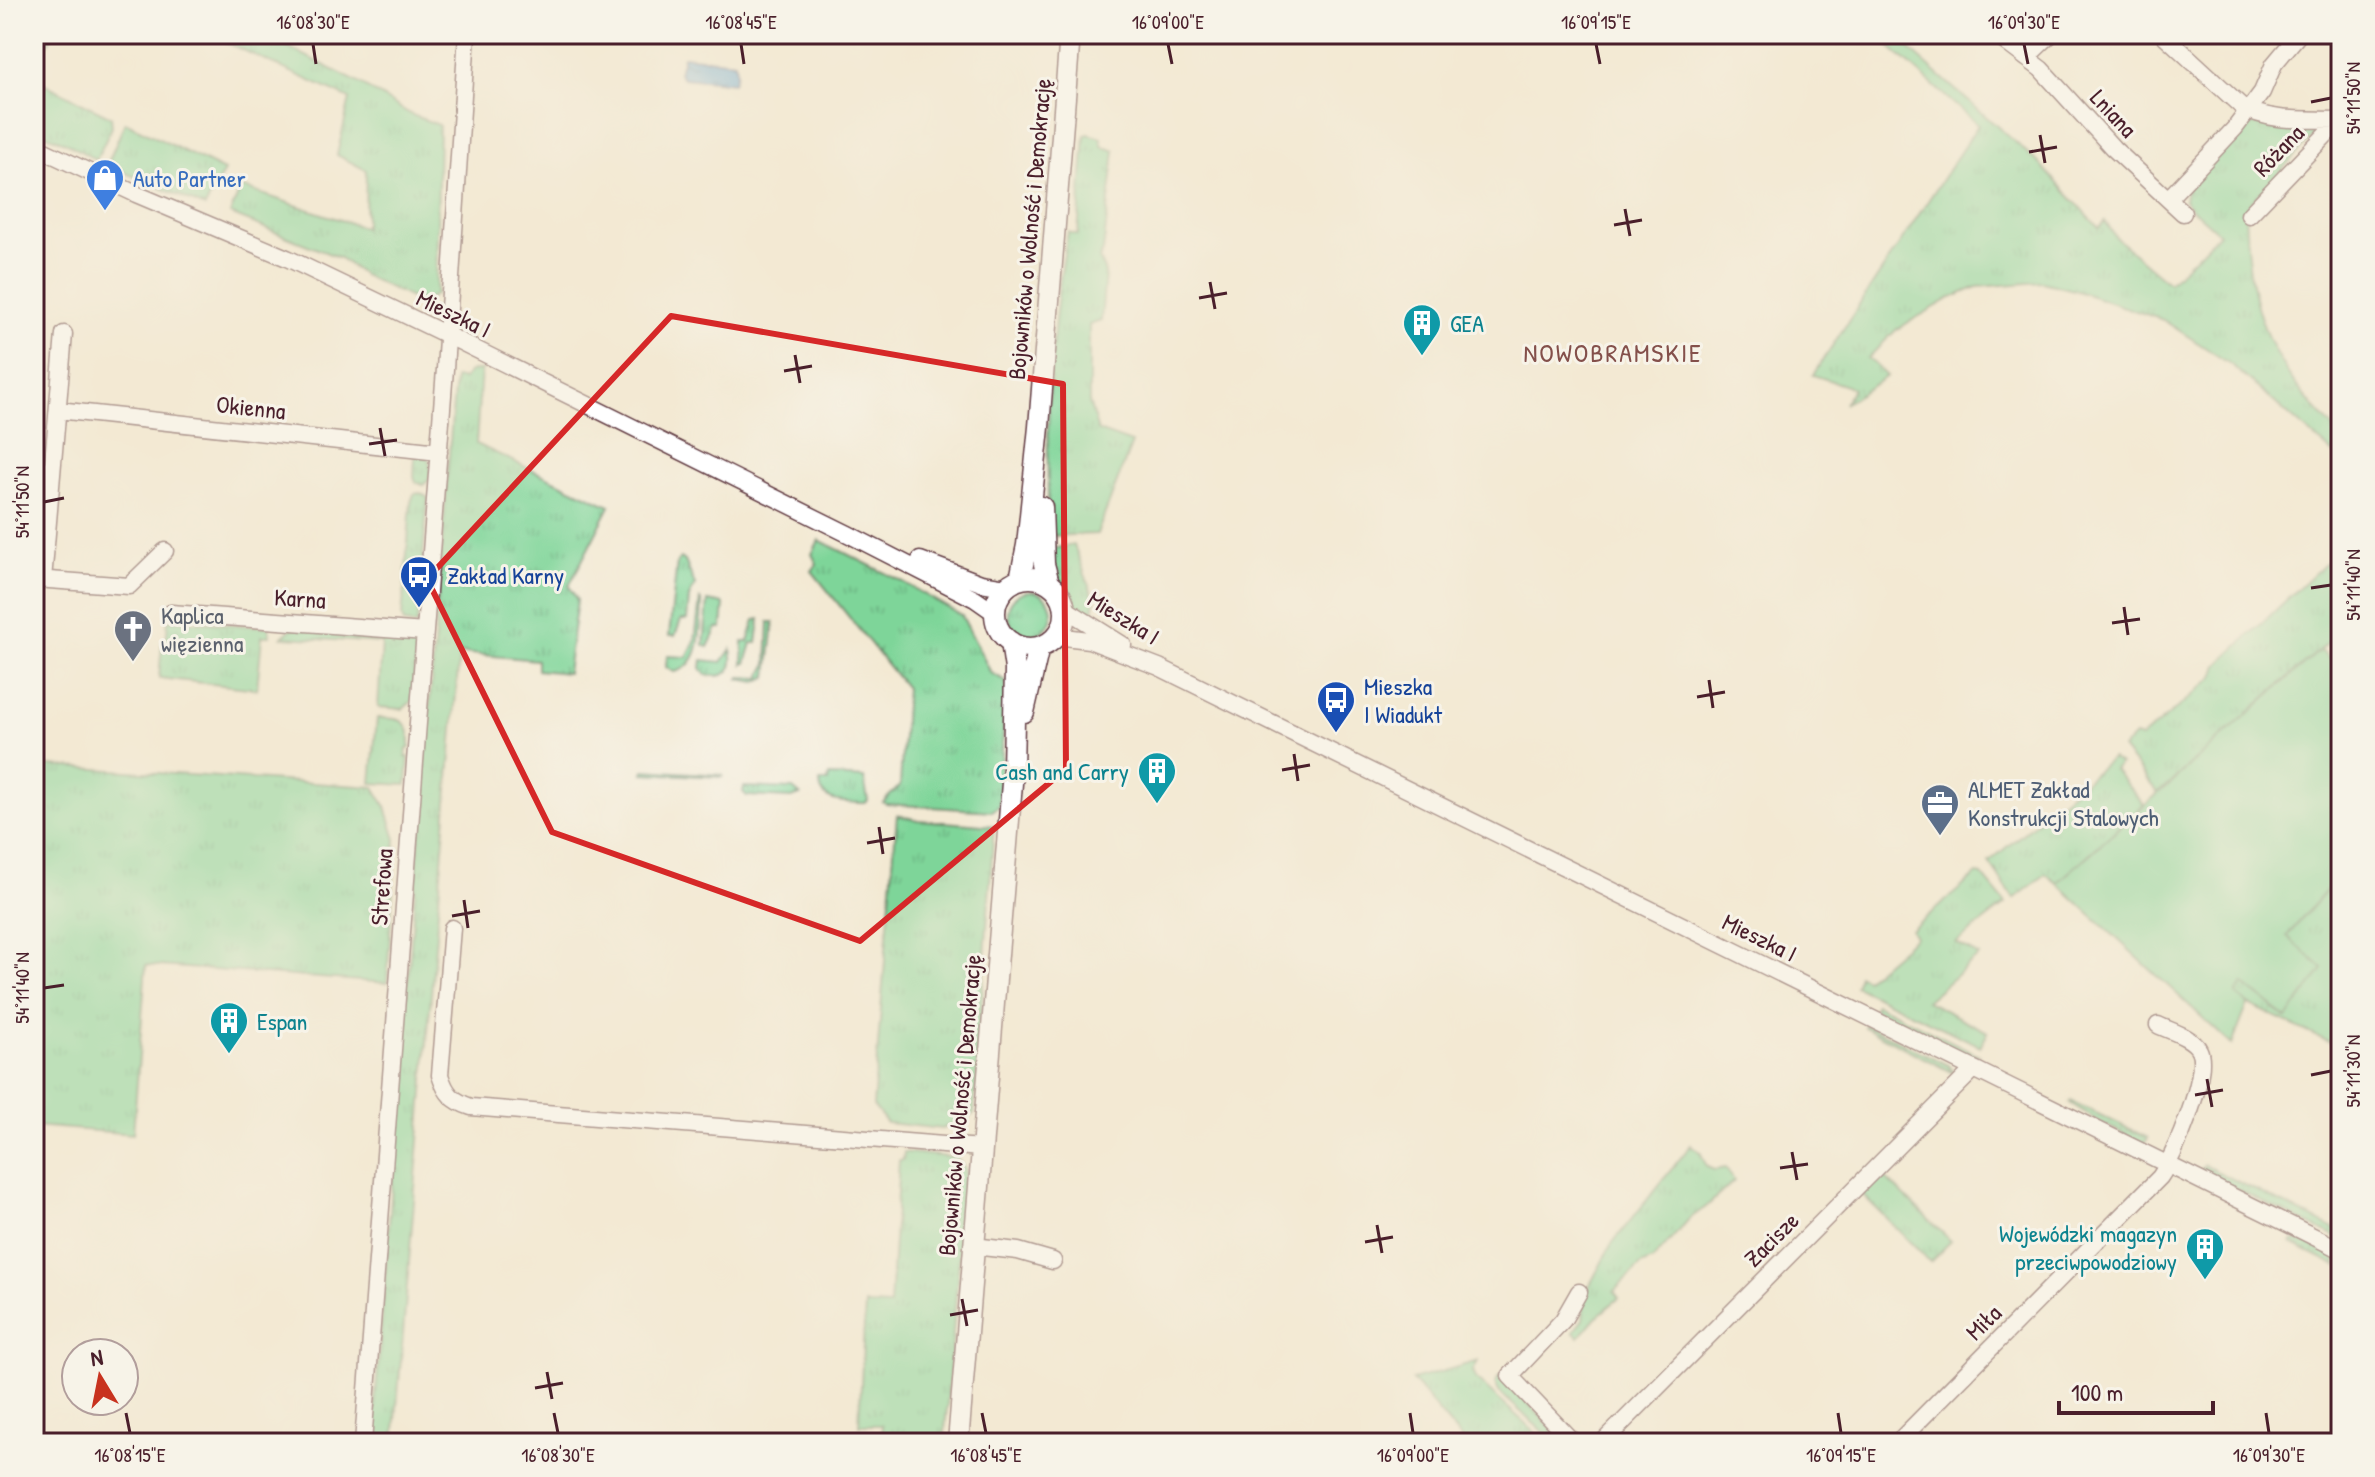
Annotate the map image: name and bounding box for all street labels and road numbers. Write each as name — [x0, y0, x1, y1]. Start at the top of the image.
street label: Bojowników o Wolność i Demokrację — [1000, 77, 1058, 381]
street label: Lniana — [2084, 82, 2144, 144]
street label: Różana — [2245, 117, 2311, 183]
street label: Mieszka I — [411, 281, 497, 345]
street label: Okienna — [215, 387, 287, 427]
street label: Karna — [273, 580, 327, 616]
street label: Mieszka I — [1082, 582, 1166, 652]
street label: Strefowa — [362, 848, 400, 926]
street label: Mieszka I — [1717, 905, 1803, 969]
street label: Bojowników o Wolność i Demokrację — [930, 953, 988, 1257]
street label: Zacisze — [1737, 1204, 1806, 1273]
street label: Miła — [1958, 1297, 2008, 1347]

